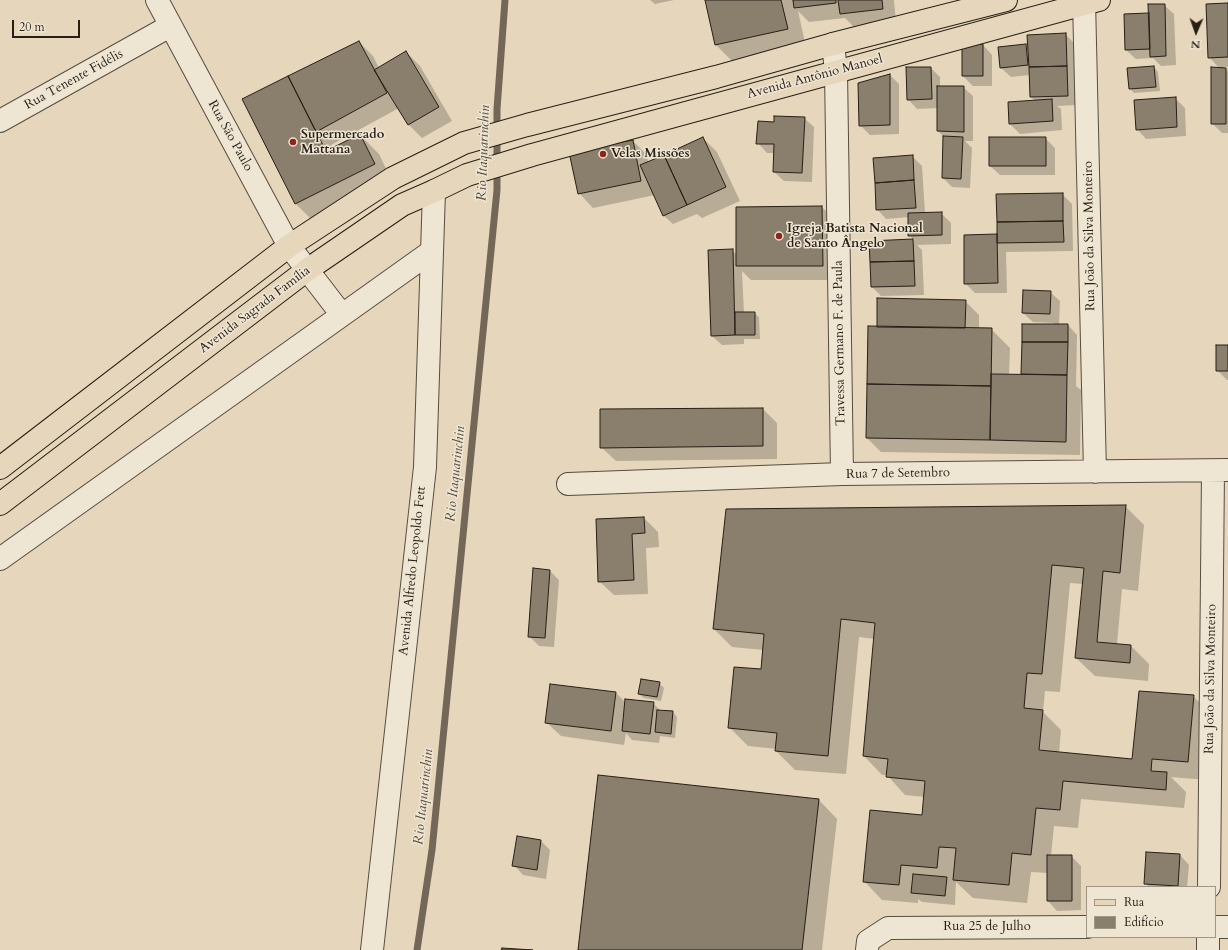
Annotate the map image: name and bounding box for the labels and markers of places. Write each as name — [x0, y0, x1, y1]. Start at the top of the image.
place label: Supermercado Mattana — [301, 127, 384, 158]
marker: Supermercado Mattana — [288, 137, 298, 147]
place label: Velas Missões — [611, 146, 690, 162]
marker: Velas Missões — [598, 149, 608, 159]
place label: Igreja Batista Nacional de Santo Ângelo — [787, 221, 923, 252]
marker: Igreja Batista Nacional de Santo Ângelo — [774, 231, 784, 241]

